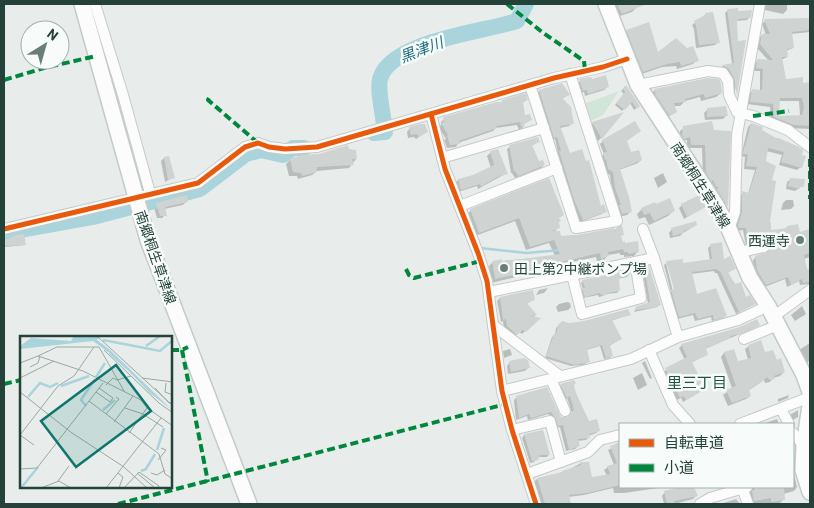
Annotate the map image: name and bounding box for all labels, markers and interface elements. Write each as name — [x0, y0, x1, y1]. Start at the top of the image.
north arrow — [20, 20, 70, 70]
text: N — [44, 25, 62, 44]
water label: 黒津川 — [397, 32, 447, 65]
street label: 南郷桐生草津線 — [668, 139, 734, 231]
street label: 南郷桐生草津線 — [132, 208, 180, 306]
place label: 西運寺 — [748, 232, 790, 249]
marker: 西運寺 — [794, 234, 806, 246]
place label: 田上第2中継ポンプ場 — [514, 260, 647, 277]
marker: 田上第2中継ポンプ場 — [498, 262, 510, 274]
inset map — [20, 336, 172, 488]
district label: 里三丁目 — [667, 373, 727, 391]
legend — [619, 423, 794, 488]
text: 自転車道 — [664, 433, 724, 451]
text: 小道 — [664, 458, 694, 476]

